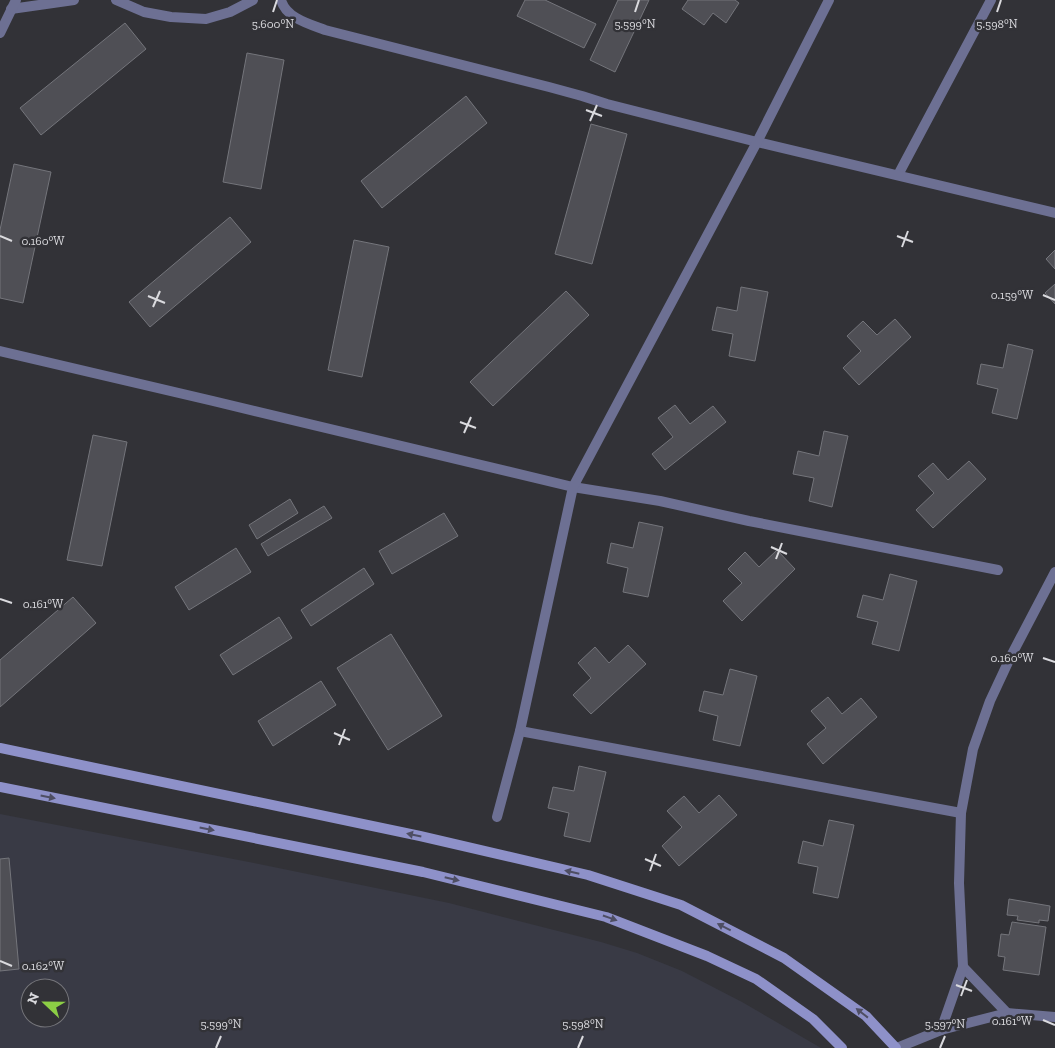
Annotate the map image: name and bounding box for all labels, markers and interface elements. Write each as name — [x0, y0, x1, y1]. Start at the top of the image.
text: 5.600°N — [252, 17, 294, 31]
text: 5.599°N — [614, 17, 656, 31]
text: 5.598°N — [976, 17, 1018, 31]
text: 0.160°W — [21, 234, 65, 248]
text: 0.159°W — [991, 288, 1034, 302]
text: 0.161°W — [23, 597, 64, 611]
text: 0.160°W — [990, 651, 1034, 665]
one-way arrow — [40, 793, 56, 801]
one-way arrow — [199, 825, 215, 833]
one-way arrow — [406, 830, 422, 838]
one-way arrow — [565, 868, 580, 876]
one-way arrow — [444, 875, 459, 883]
one-way arrow — [602, 915, 617, 923]
one-way arrow — [717, 923, 732, 931]
text: 0.162°W — [22, 959, 65, 973]
north arrow — [20, 978, 70, 1028]
text: N — [24, 990, 43, 1006]
one-way arrow — [855, 1008, 869, 1018]
text: 0.161°W — [992, 1014, 1033, 1028]
text: 5.599°N — [200, 1017, 242, 1031]
text: 5.598°N — [562, 1017, 604, 1031]
text: 5.597°N — [925, 1017, 965, 1031]

